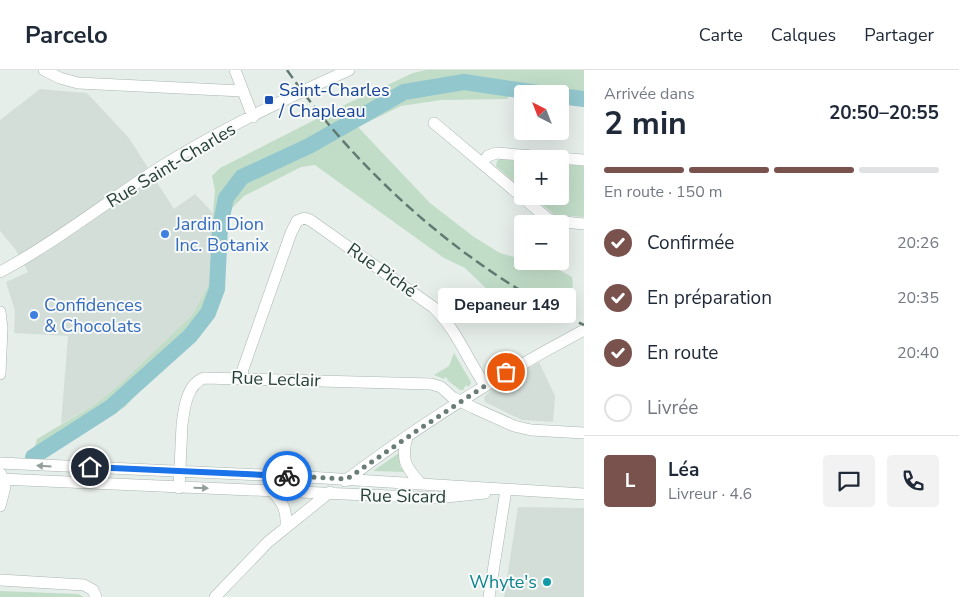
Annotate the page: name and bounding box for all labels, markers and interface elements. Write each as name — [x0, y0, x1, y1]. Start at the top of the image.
text: Parcelo — [25, 19, 108, 51]
text: Carte — [699, 23, 743, 47]
text: Calques — [771, 23, 836, 47]
text: Partager — [864, 23, 934, 47]
place label: Saint-Charles / Chapleau — [278, 78, 390, 123]
text: Arrivée dans — [604, 83, 695, 105]
north arrow — [514, 85, 569, 140]
map controls — [514, 85, 569, 270]
marker: Saint-Charles / Chapleau — [263, 94, 275, 106]
text: 20:50–20:55 — [829, 100, 939, 126]
text: 2 min — [604, 102, 687, 145]
street label: Rue Saint-Charles — [102, 117, 240, 213]
button: + — [514, 150, 569, 205]
text: En route · 150 m — [604, 181, 723, 203]
place label: Jardin Dion Inc. Botanix — [174, 212, 269, 257]
button: − — [514, 215, 569, 270]
marker: Jardin Dion Inc. Botanix — [159, 228, 171, 240]
icon: check — [604, 229, 632, 257]
text: Confirmée — [647, 230, 734, 256]
text: 20:26 — [897, 232, 939, 254]
street label: Rue Piché — [342, 237, 422, 303]
icon: check — [604, 284, 632, 312]
text: En préparation — [647, 285, 772, 311]
callout: Depaneur 149 — [437, 287, 575, 322]
text: 20:35 — [897, 287, 939, 309]
place label: Confidences & Chocolats — [44, 293, 142, 338]
text: Depaneur 149 — [454, 294, 560, 316]
marker: Confidences & Chocolats — [28, 309, 40, 321]
icon: check — [604, 339, 632, 367]
text: En route — [647, 340, 718, 366]
text: 20:40 — [897, 342, 939, 364]
pin — [485, 351, 527, 393]
icon: bag — [492, 358, 520, 386]
street label: Rue Leclair — [231, 365, 322, 393]
text: Livrée — [647, 395, 698, 421]
pin — [69, 446, 111, 488]
courier — [262, 451, 312, 501]
icon: home — [76, 453, 104, 481]
button: chat — [823, 455, 875, 507]
button: phone — [887, 455, 939, 507]
text: Léa — [668, 457, 699, 483]
one-way arrow — [35, 461, 51, 469]
icon: bike — [273, 462, 301, 490]
text: L — [625, 468, 635, 494]
street label: Rue Sicard — [360, 483, 446, 509]
text: Livreur · 4.6 — [668, 483, 752, 505]
one-way arrow — [193, 485, 209, 493]
place label: Whyte's — [469, 570, 537, 594]
marker: Whyte's — [541, 576, 553, 588]

